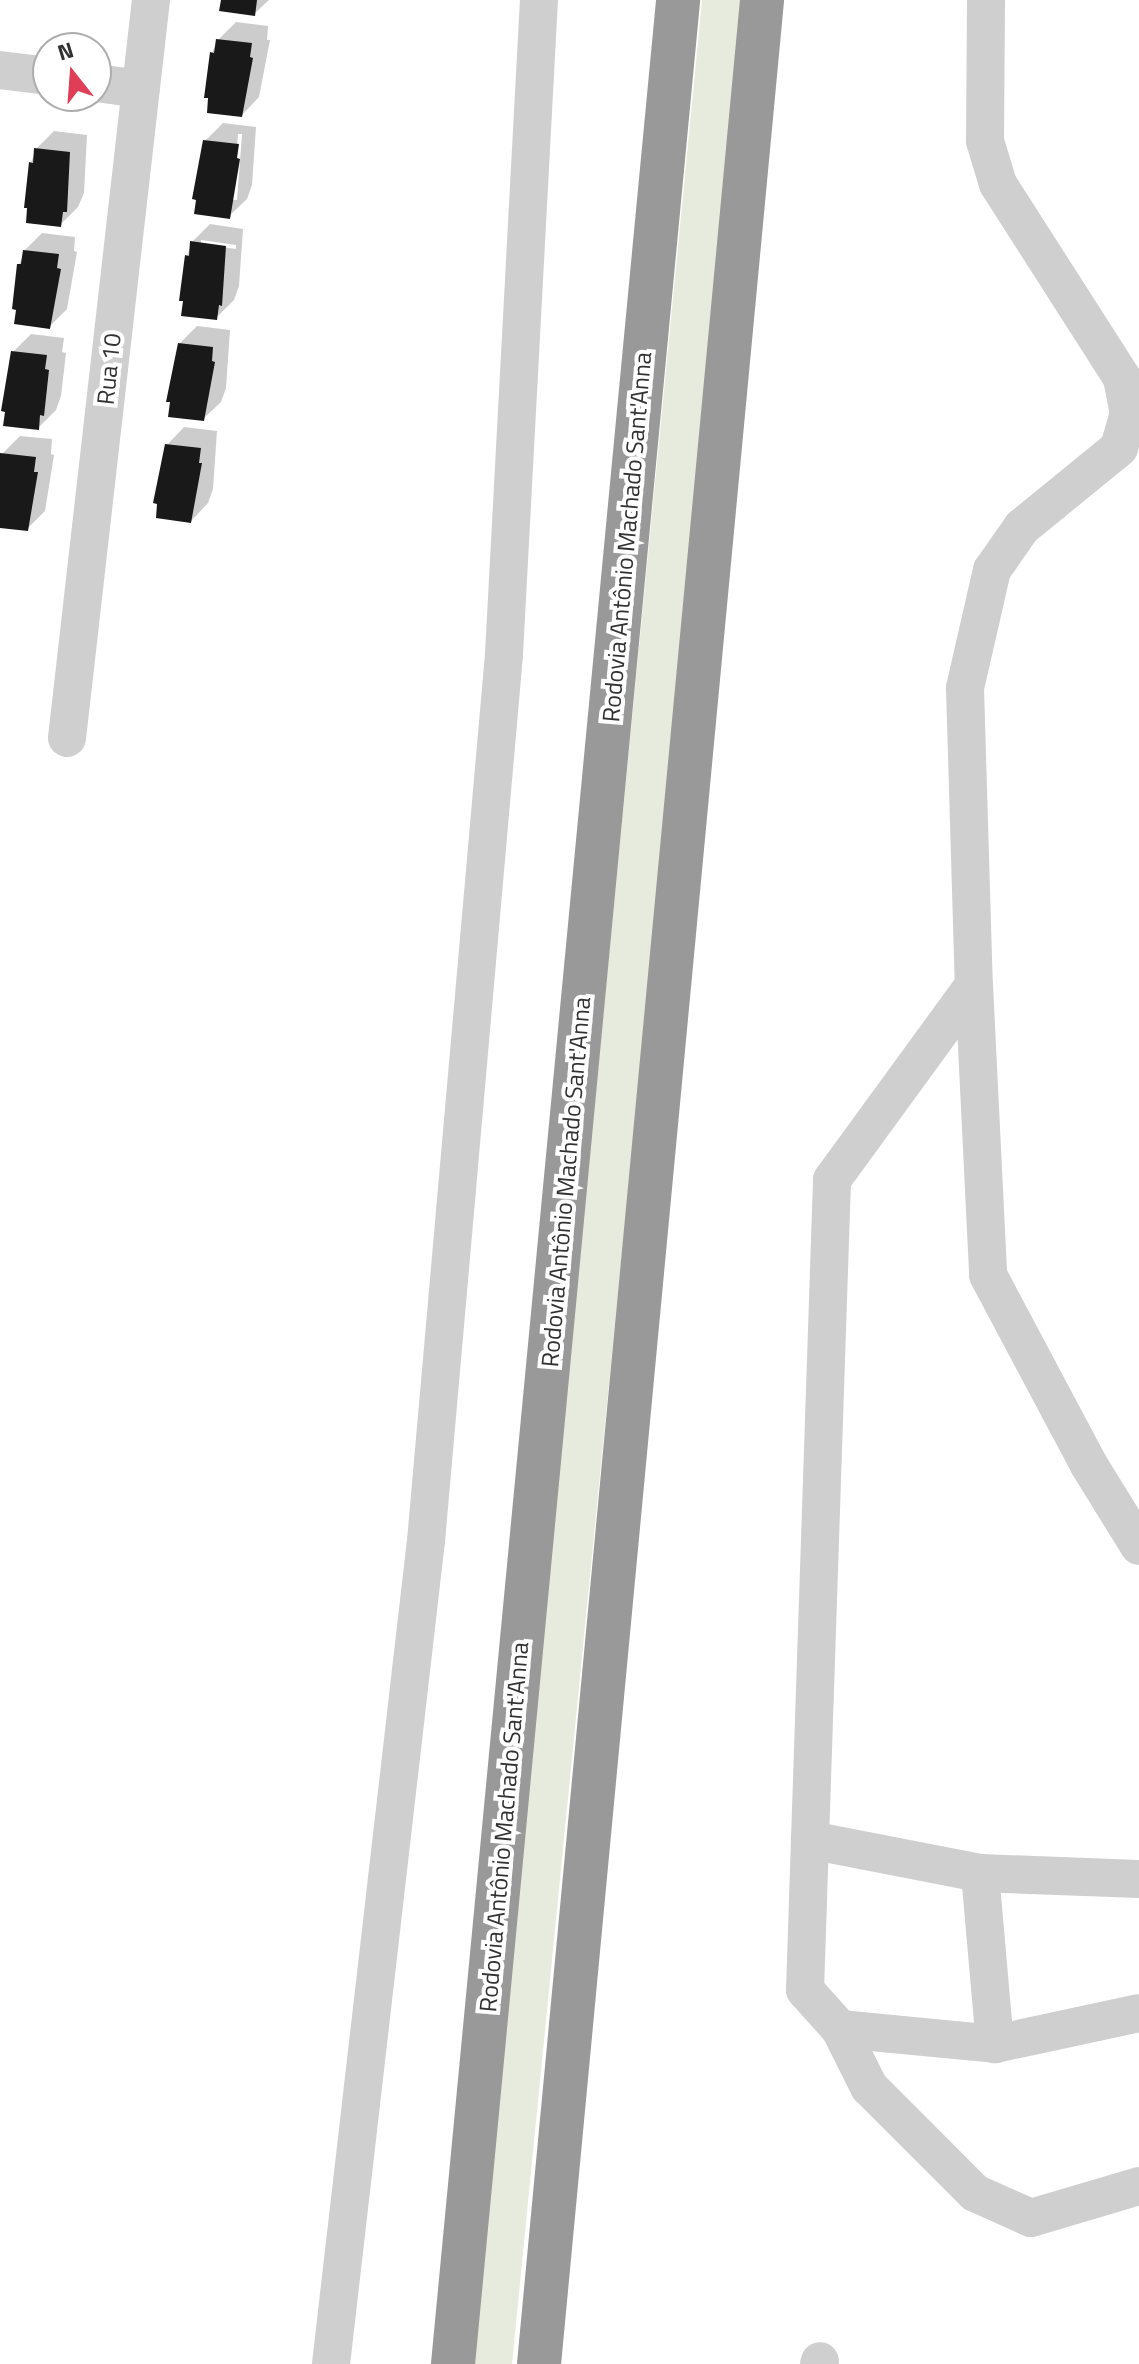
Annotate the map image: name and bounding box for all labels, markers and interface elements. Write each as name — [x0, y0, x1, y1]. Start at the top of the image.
north arrow — [32, 32, 112, 112]
text: N — [53, 32, 78, 69]
street label: Rua 10 — [91, 332, 127, 406]
street label: Rodovia Antônio Machado Sant'Anna — [596, 351, 658, 723]
street label: Rodovia Antônio Machado Sant'Anna — [535, 996, 597, 1368]
street label: Rodovia Antônio Machado Sant'Anna — [473, 1641, 535, 2013]

